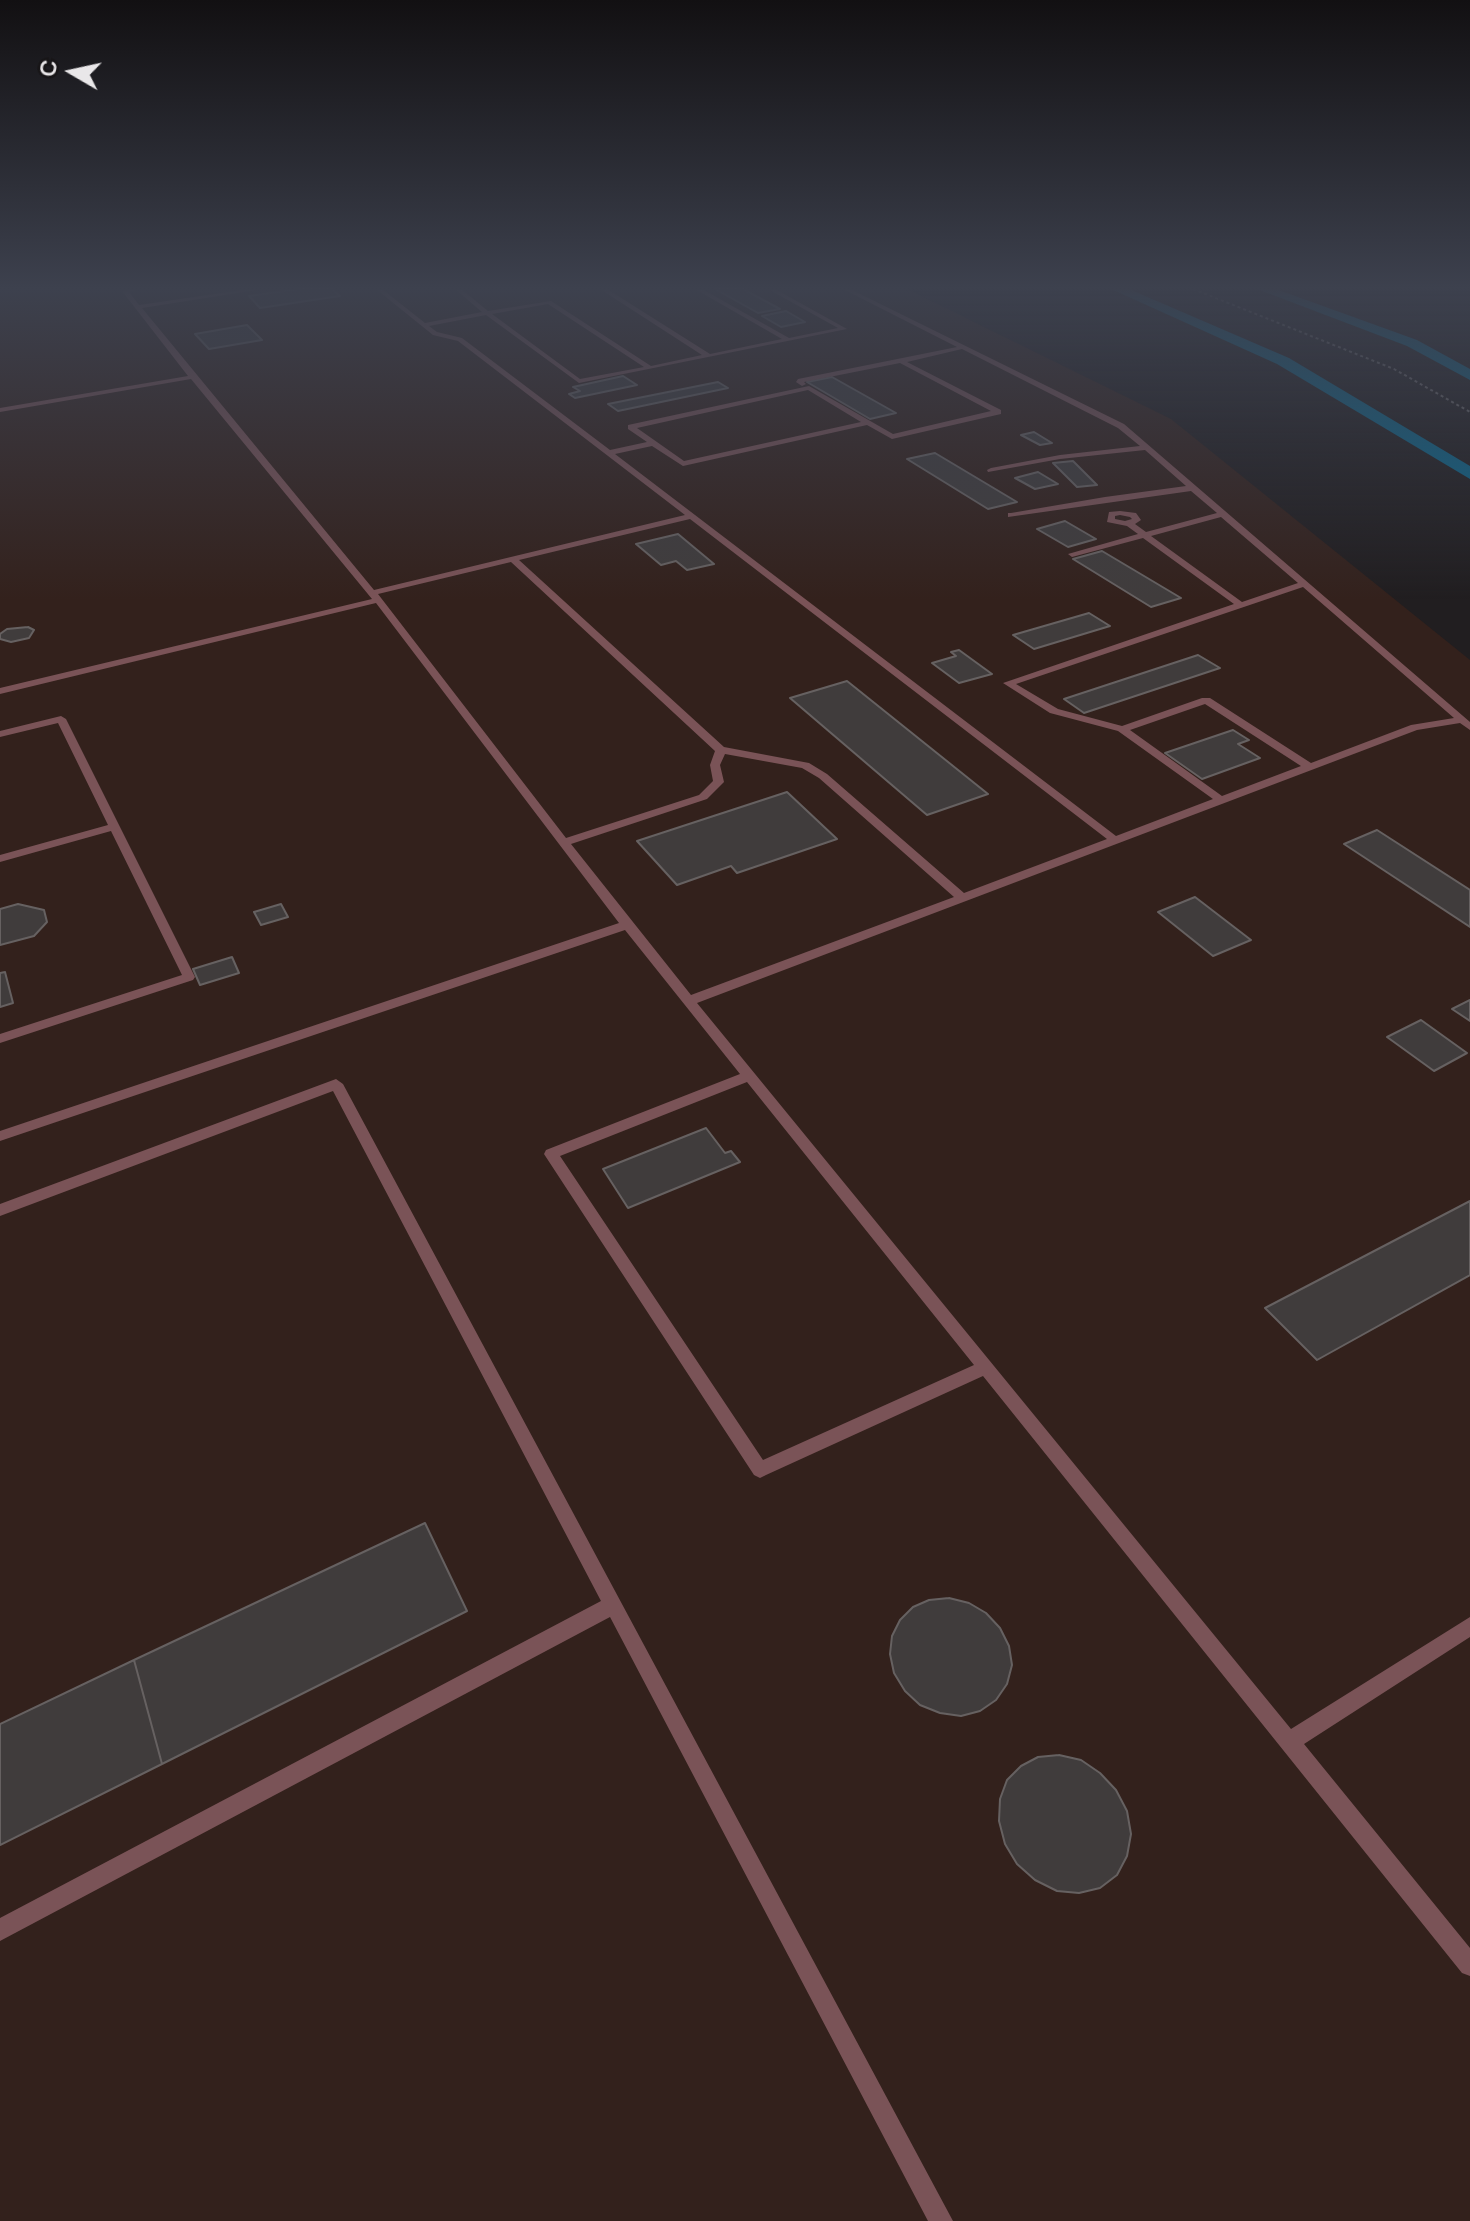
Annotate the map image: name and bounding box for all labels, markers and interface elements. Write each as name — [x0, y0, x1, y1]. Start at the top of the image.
north arrow — [32, 32, 112, 112]
text: С — [32, 58, 64, 79]

